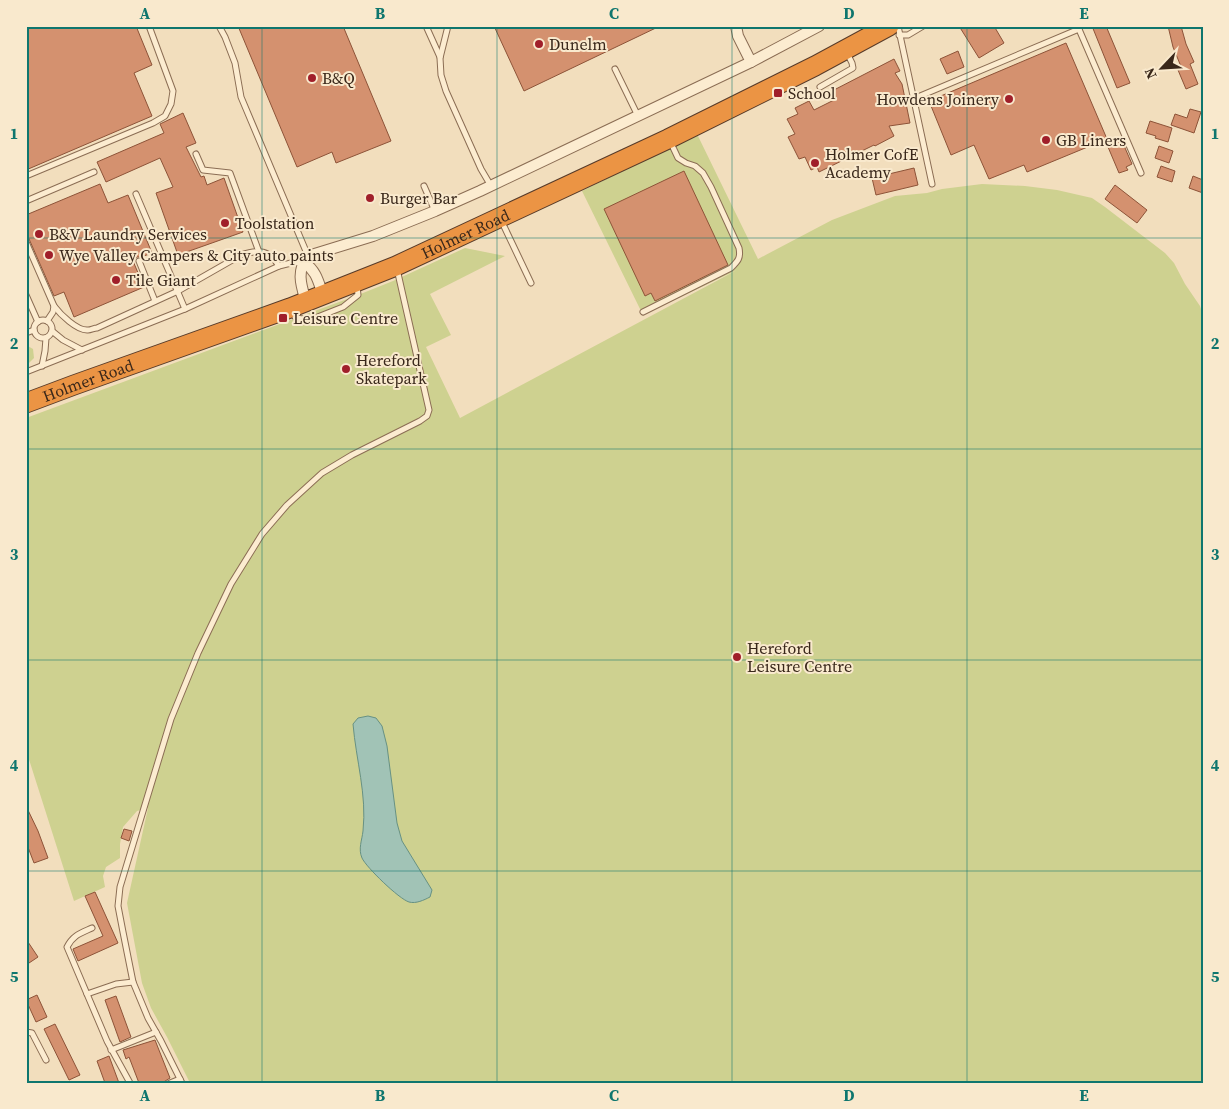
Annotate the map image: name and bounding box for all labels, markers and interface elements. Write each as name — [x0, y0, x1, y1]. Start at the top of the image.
text: A — [140, 2, 151, 24]
text: B — [375, 2, 386, 24]
text: C — [609, 2, 619, 24]
text: D — [843, 2, 855, 24]
text: E — [1079, 2, 1089, 24]
place label: Dunelm — [549, 33, 607, 55]
marker: Dunelm — [533, 38, 545, 50]
north arrow — [1136, 42, 1186, 92]
text: N — [1139, 65, 1161, 82]
place label: B&Q — [322, 67, 355, 89]
marker: B&Q — [306, 72, 318, 84]
place label: School — [788, 82, 836, 104]
marker: School — [772, 87, 784, 99]
place label: Howdens Joinery — [876, 88, 1000, 110]
marker: Howdens Joinery — [1003, 93, 1015, 105]
text: 1 — [10, 122, 18, 144]
text: 1 — [1211, 122, 1219, 144]
place label: GB Liners — [1056, 129, 1126, 151]
marker: GB Liners — [1040, 134, 1052, 146]
place label: Holmer CofE Academy — [825, 143, 919, 183]
marker: Holmer CofE Academy — [809, 157, 821, 169]
place label: Burger Bar — [380, 187, 458, 209]
marker: Burger Bar — [364, 192, 376, 204]
street label: Holmer Road — [417, 204, 513, 264]
place label: Toolstation — [235, 212, 315, 234]
marker: Toolstation — [219, 217, 231, 229]
place label: B&V Laundry Services — [49, 223, 207, 245]
marker: B&V Laundry Services — [33, 228, 45, 240]
place label: Wye Valley Campers & City auto paints — [59, 244, 334, 266]
marker: Wye Valley Campers & City auto paints — [43, 249, 55, 261]
place label: Tile Giant — [126, 269, 196, 291]
marker: Tile Giant — [110, 274, 122, 286]
place label: Leisure Centre — [293, 307, 398, 329]
marker: Leisure Centre — [277, 312, 289, 324]
text: 2 — [10, 332, 19, 354]
text: 2 — [1211, 332, 1220, 354]
place label: Hereford Skatepark — [356, 349, 427, 389]
street label: Holmer Road — [39, 354, 136, 407]
marker: Hereford Skatepark — [340, 363, 352, 375]
text: 3 — [10, 543, 19, 565]
text: 3 — [1211, 543, 1220, 565]
place label: Hereford Leisure Centre — [747, 637, 852, 677]
marker: Hereford Leisure Centre — [731, 651, 743, 663]
text: 4 — [10, 754, 19, 776]
text: 4 — [1211, 754, 1220, 776]
text: 5 — [10, 965, 19, 987]
text: 5 — [1211, 965, 1220, 987]
text: A — [140, 1084, 151, 1106]
text: B — [375, 1084, 386, 1106]
text: C — [609, 1084, 619, 1106]
text: D — [843, 1084, 855, 1106]
text: E — [1079, 1084, 1089, 1106]

